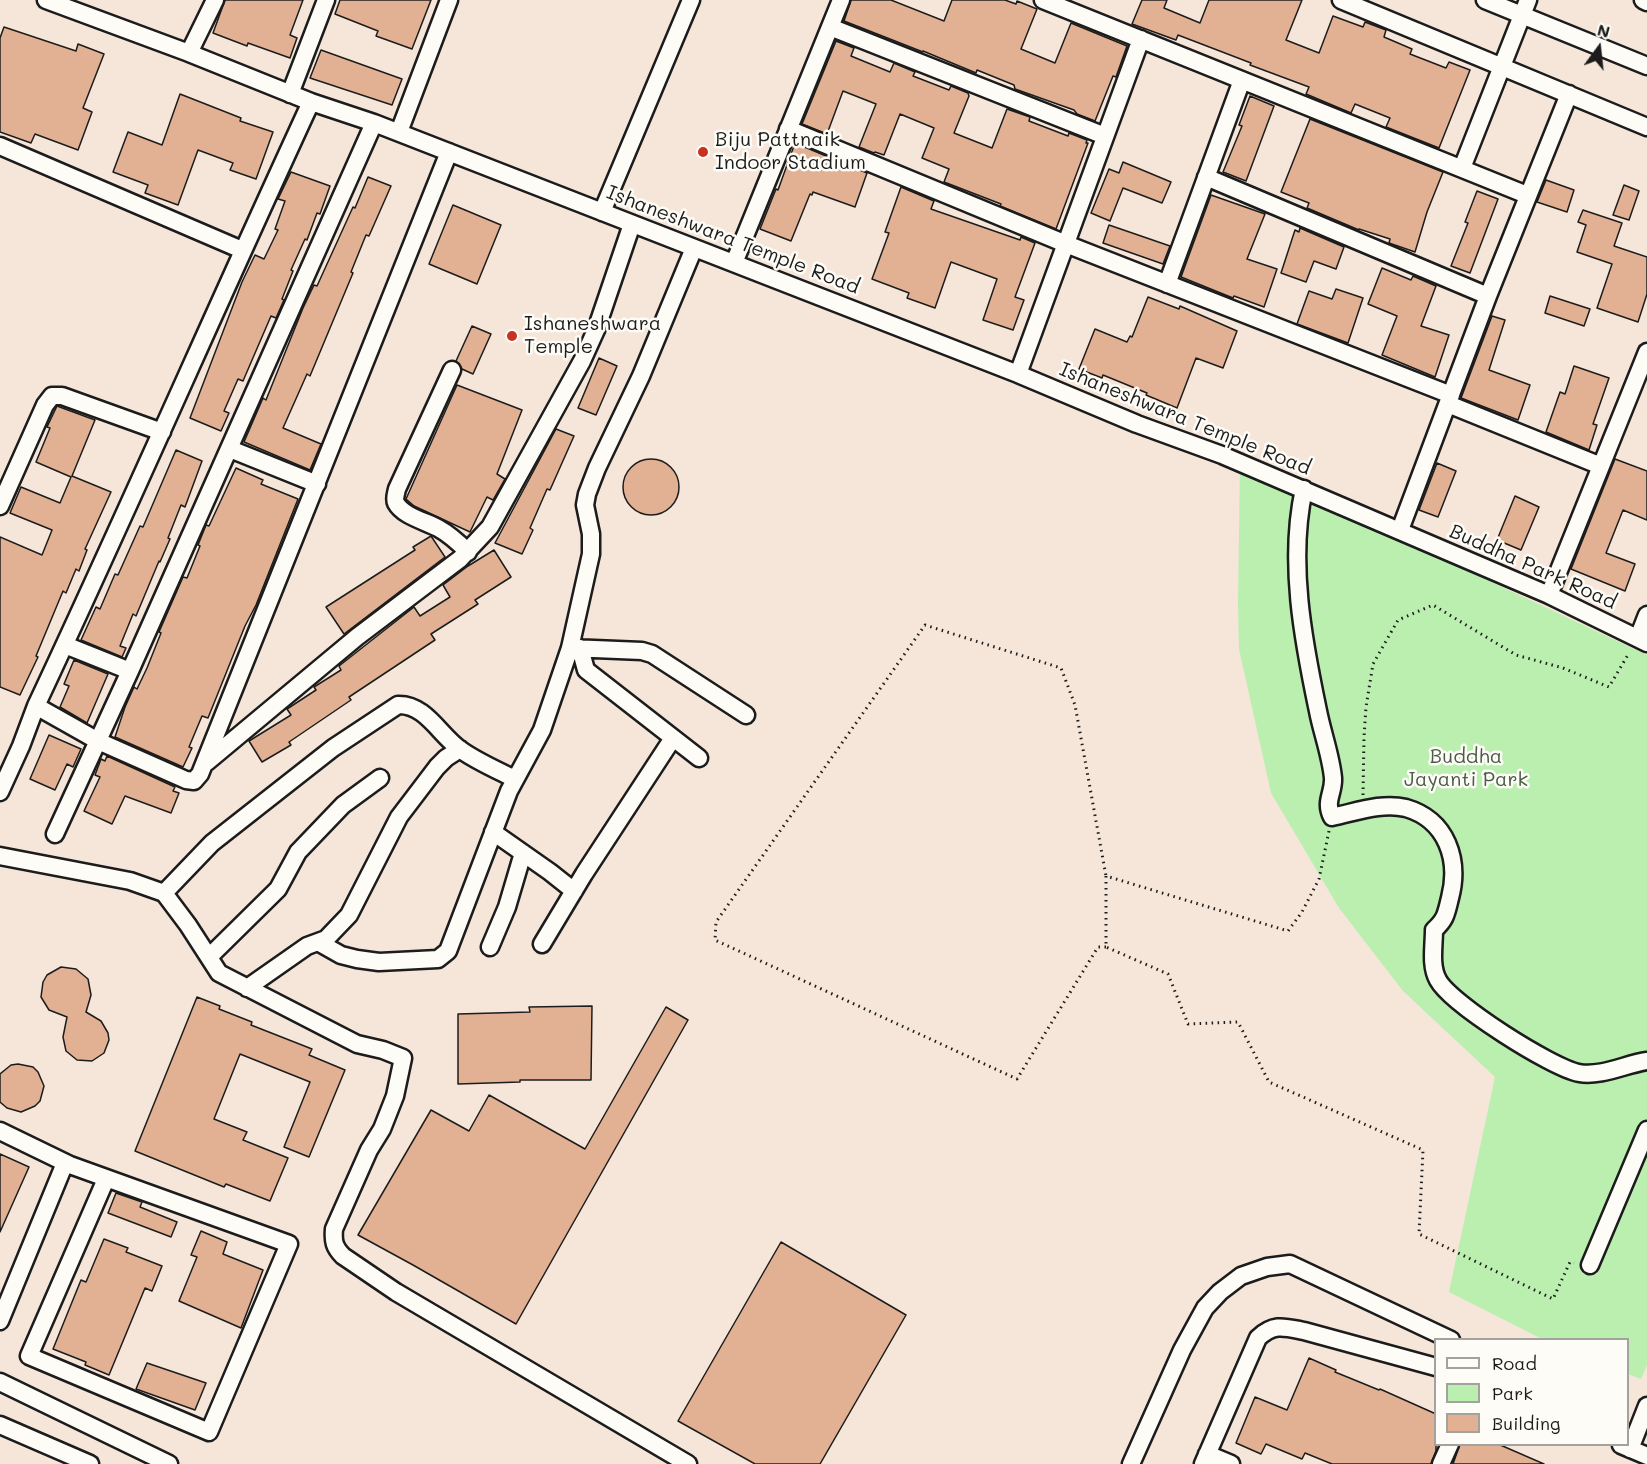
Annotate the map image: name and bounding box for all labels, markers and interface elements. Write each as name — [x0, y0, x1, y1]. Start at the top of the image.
north arrow — [1569, 18, 1629, 78]
text: N — [1595, 18, 1612, 42]
place label: Biju Pattnaik Indoor Stadium — [715, 128, 866, 175]
marker: Biju Pattnaik Indoor Stadium — [696, 145, 710, 159]
street label: Ishaneshwara Temple Road — [603, 181, 863, 299]
place label: Ishaneshwara Temple — [524, 312, 661, 359]
marker: Ishaneshwara Temple — [505, 329, 519, 343]
street label: Ishaneshwara Temple Road — [1056, 357, 1314, 481]
street label: Buddha Park Road — [1446, 519, 1620, 615]
park label: Buddha Jayanti Park — [1404, 745, 1528, 792]
legend — [1434, 1338, 1629, 1446]
text: Road — [1492, 1351, 1537, 1375]
text: Park — [1492, 1381, 1533, 1405]
text: Building — [1492, 1411, 1560, 1435]

